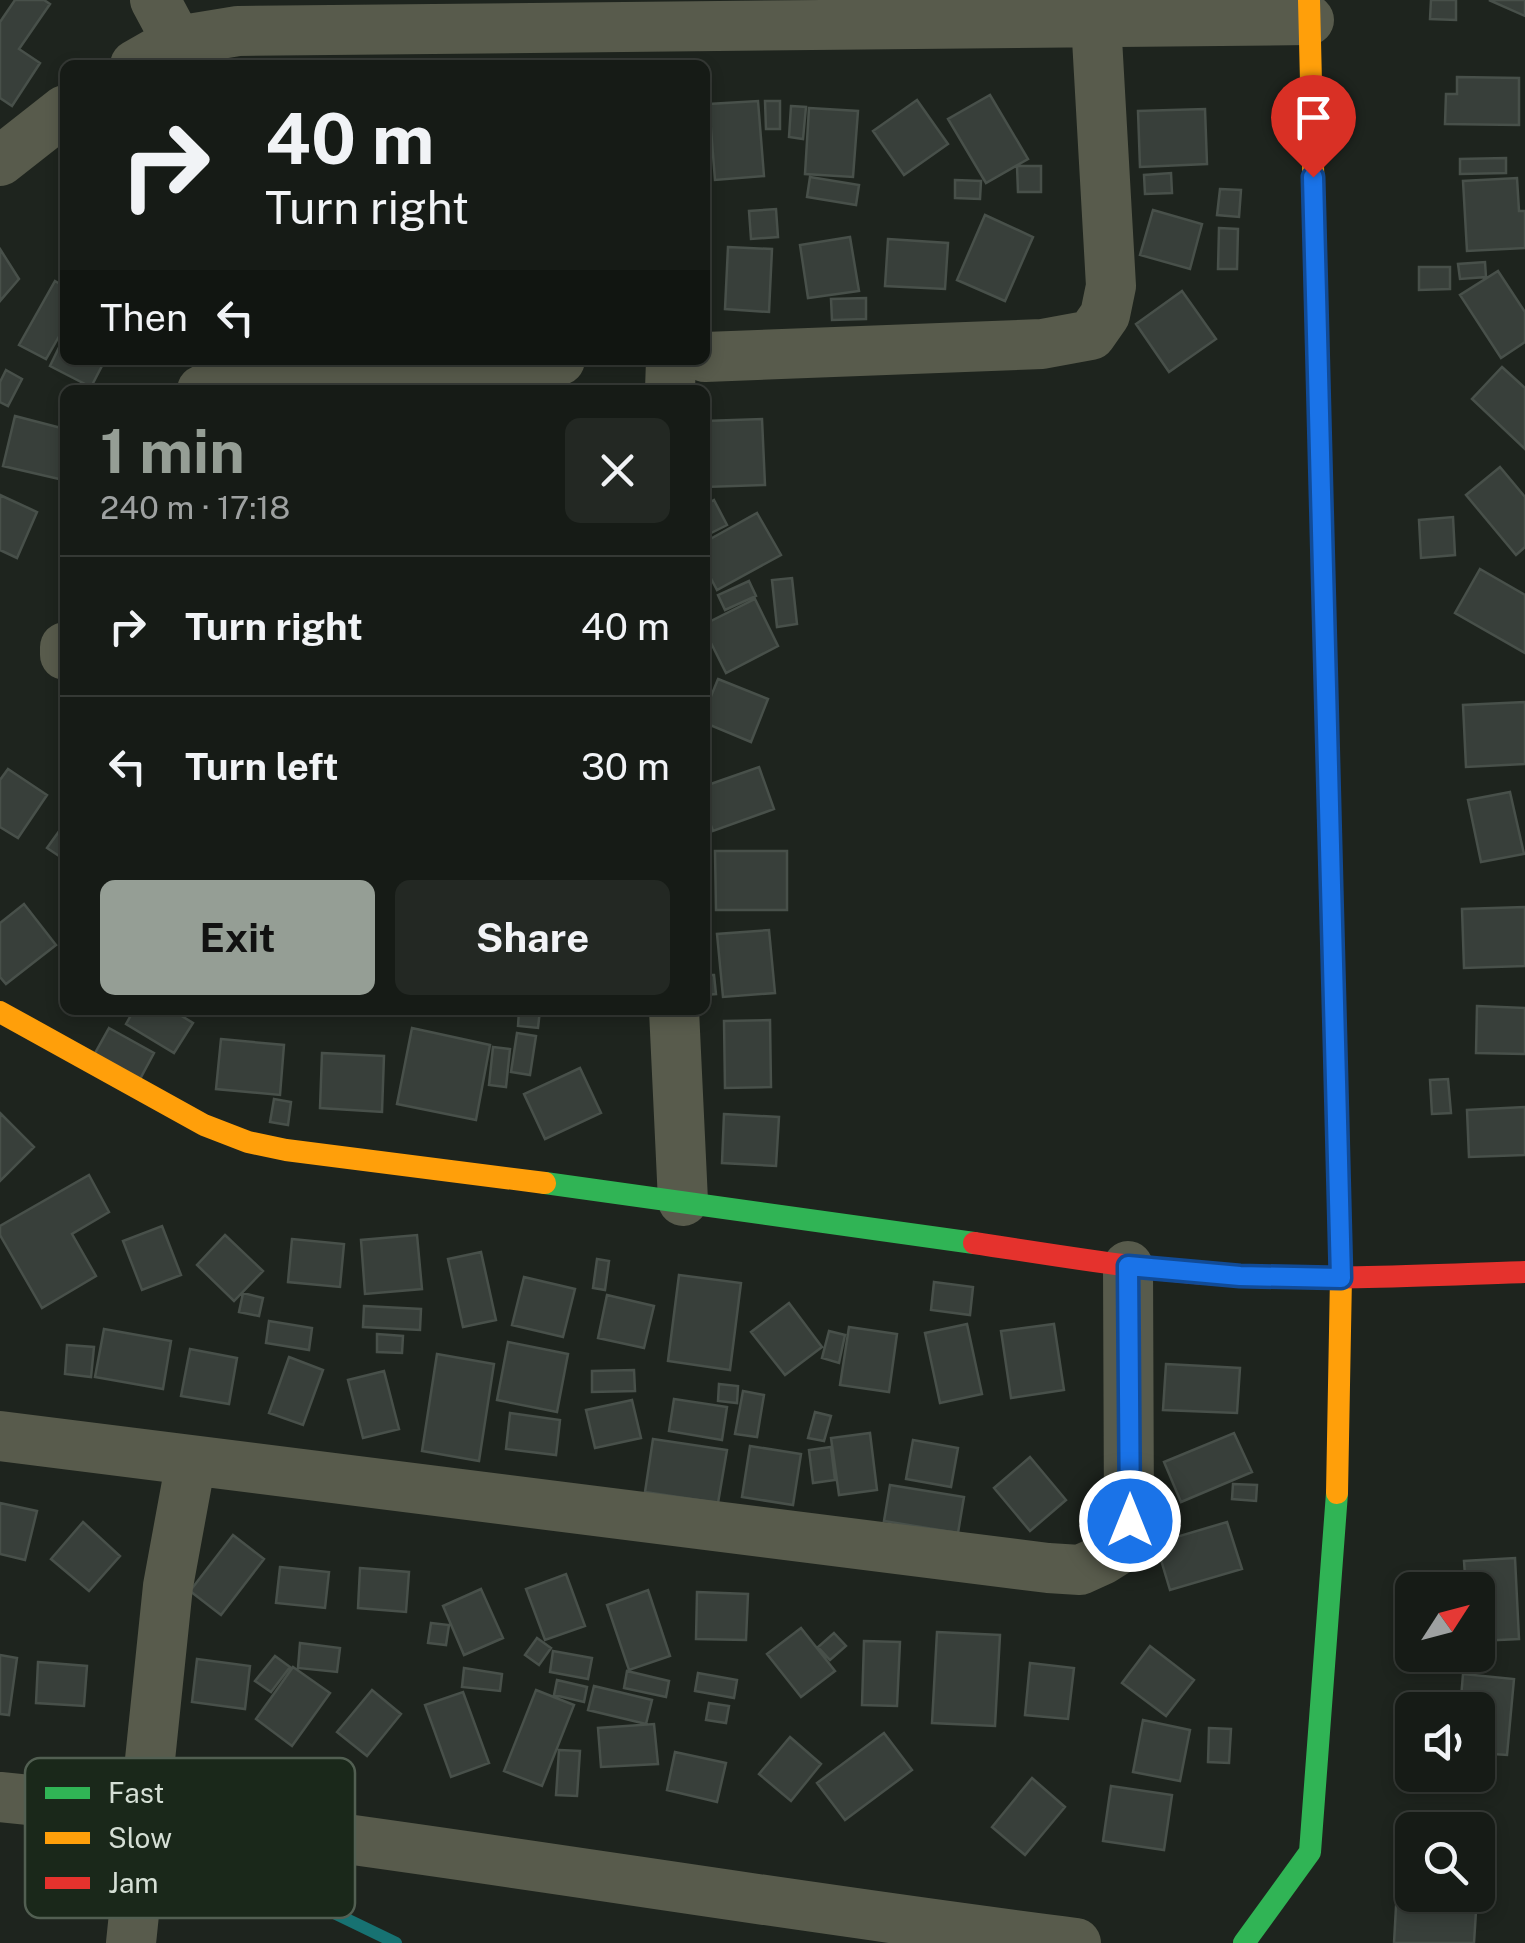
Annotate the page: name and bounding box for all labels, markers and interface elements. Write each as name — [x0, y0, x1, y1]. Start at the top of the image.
pin — [1271, 75, 1356, 178]
icon: arrive — [1286, 90, 1341, 145]
text: 40 m — [265, 97, 435, 180]
icon: right — [100, 100, 230, 230]
text: Turn right — [265, 181, 469, 234]
icon: left — [208, 290, 263, 345]
text: Then — [100, 295, 188, 340]
text: 1 min — [100, 416, 245, 487]
button: close — [565, 418, 670, 523]
text: 240 m · 17:18 — [100, 489, 290, 526]
icon: right — [100, 599, 155, 654]
text: Turn right — [185, 604, 363, 649]
text: 40 m — [581, 604, 670, 649]
icon: left — [100, 739, 155, 794]
text: Turn left — [185, 744, 339, 789]
text: 30 m — [581, 744, 670, 789]
button: Exit — [100, 880, 375, 995]
button: Share — [395, 880, 670, 995]
position arrow — [1078, 1469, 1182, 1573]
north arrow — [1395, 1572, 1495, 1672]
map controls — [1395, 1572, 1495, 1912]
button: sound — [1395, 1692, 1495, 1792]
legend — [25, 1758, 355, 1918]
text: Fast — [108, 1776, 164, 1809]
button: search — [1395, 1812, 1495, 1912]
text: Slow — [108, 1821, 172, 1854]
text: Jam — [108, 1866, 159, 1899]

